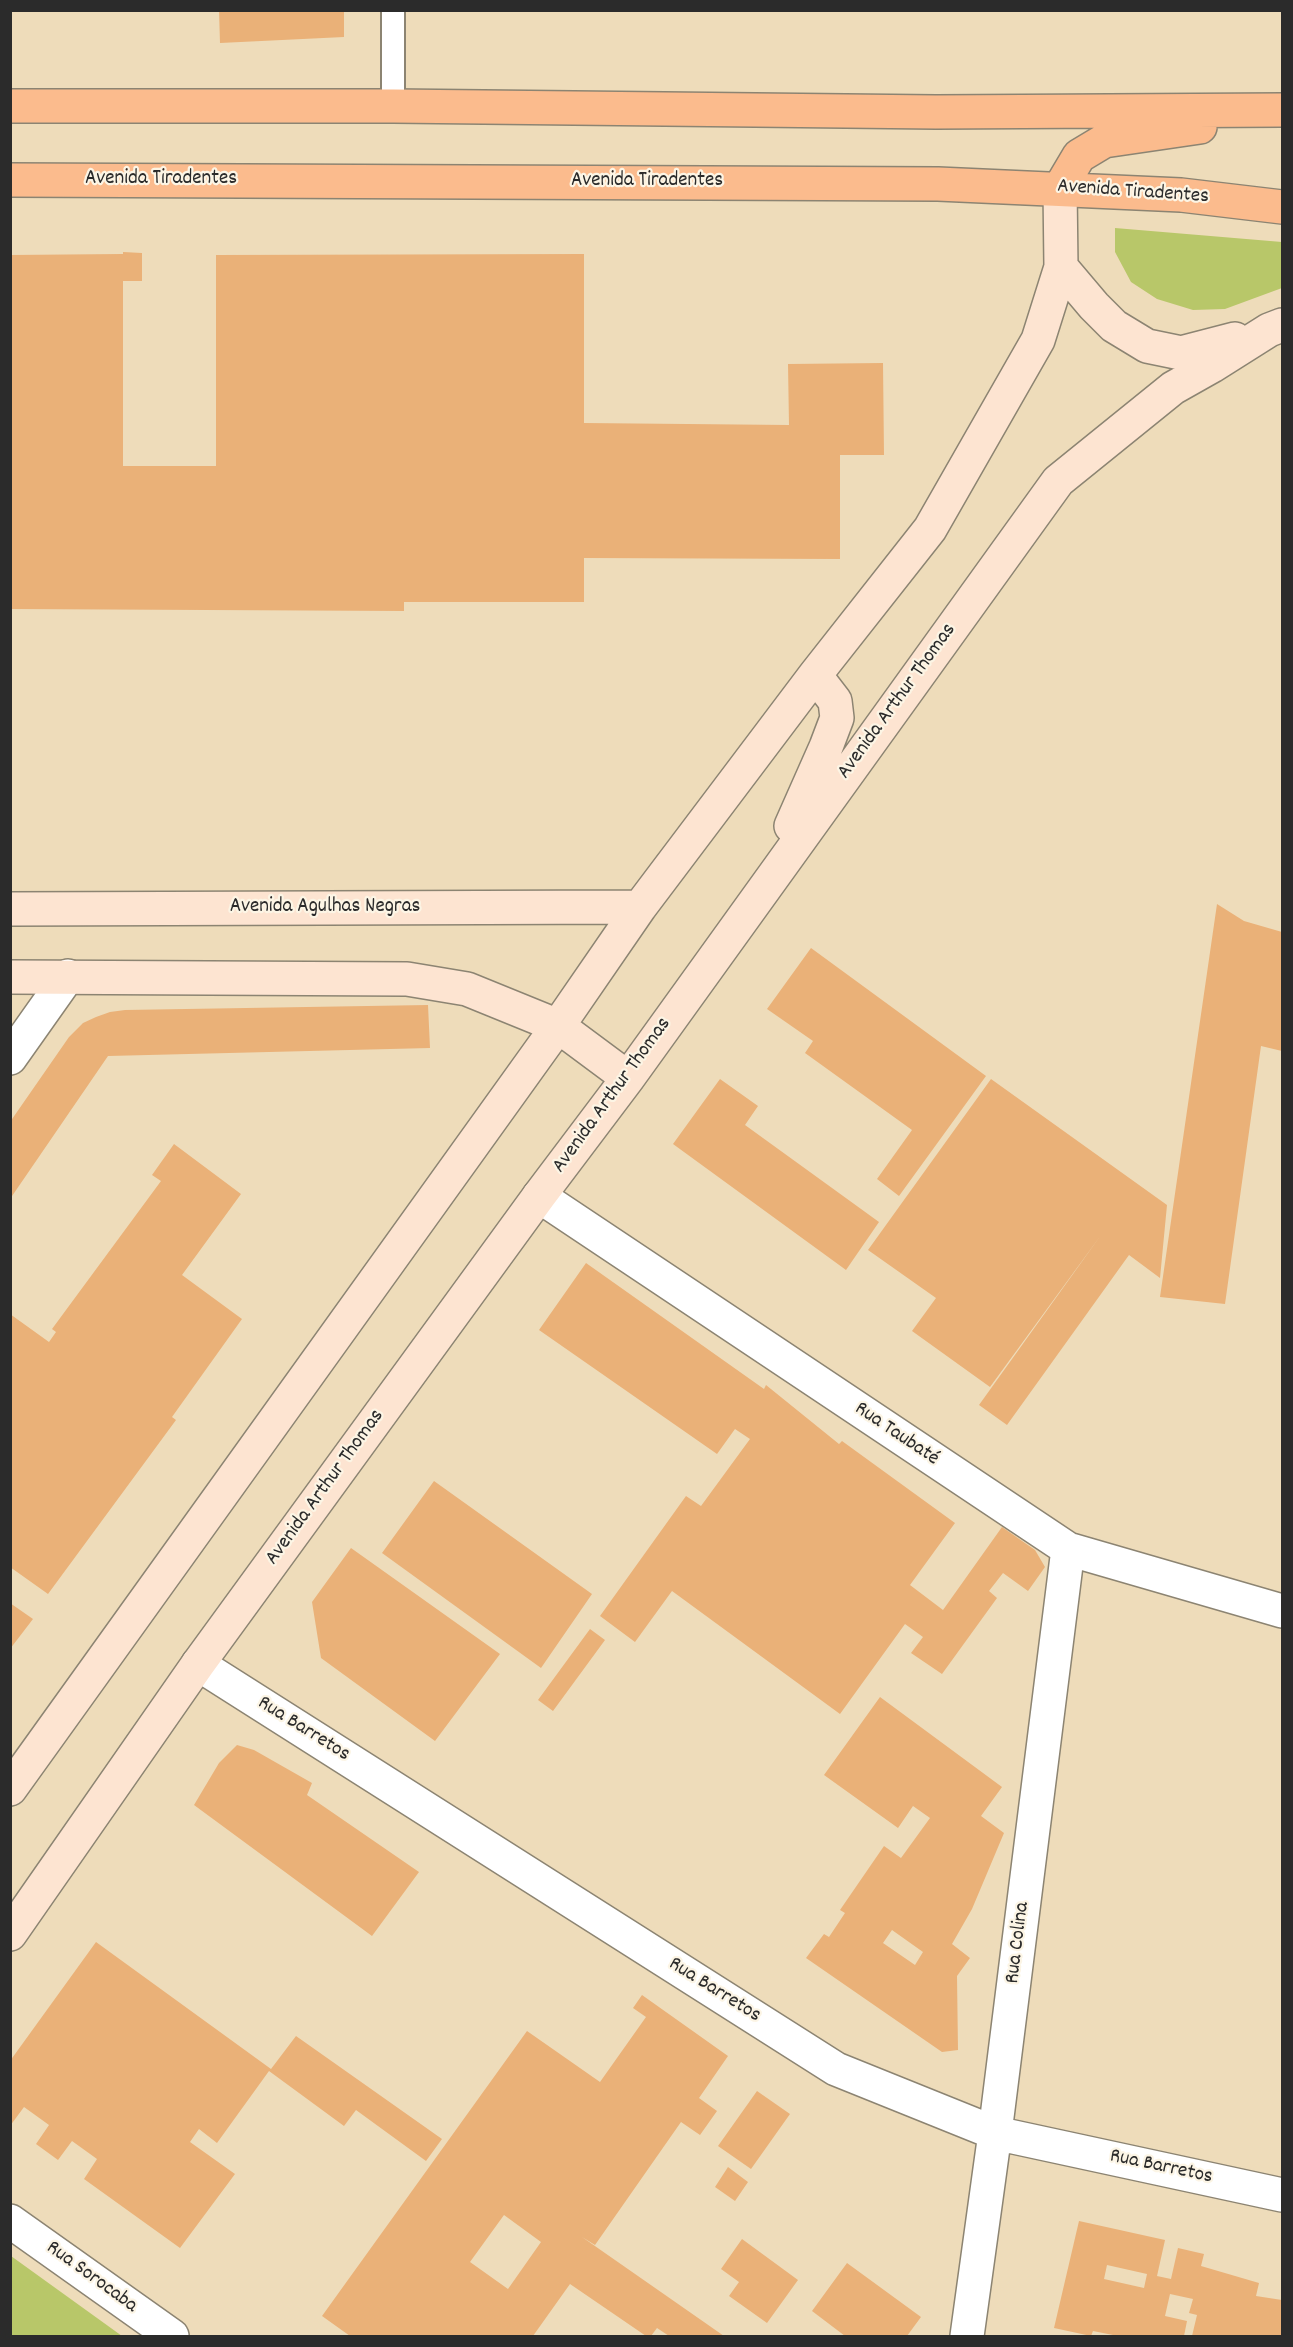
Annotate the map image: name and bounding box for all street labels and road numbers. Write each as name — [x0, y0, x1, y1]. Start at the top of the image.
street label: Avenida Tiradentes — [85, 167, 237, 193]
street label: Avenida Tiradentes — [571, 169, 723, 195]
street label: Avenida Tiradentes — [1056, 175, 1210, 211]
street label: Avenida Arthur Thomas — [833, 619, 963, 785]
street label: Avenida Agulhas Negras — [230, 895, 420, 921]
street label: Avenida Arthur Thomas — [548, 1013, 678, 1179]
street label: Rua Taubaté — [849, 1397, 943, 1473]
street label: Avenida Arthur Thomas — [261, 1405, 391, 1571]
street label: Rua Barretos — [252, 1692, 354, 1768]
street label: Rua Colina — [1001, 1901, 1037, 1985]
street label: Rua Barretos — [663, 1953, 765, 2029]
street label: Rua Barretos — [1107, 2145, 1215, 2191]
street label: Rua Sorocaba — [40, 2236, 142, 2320]

